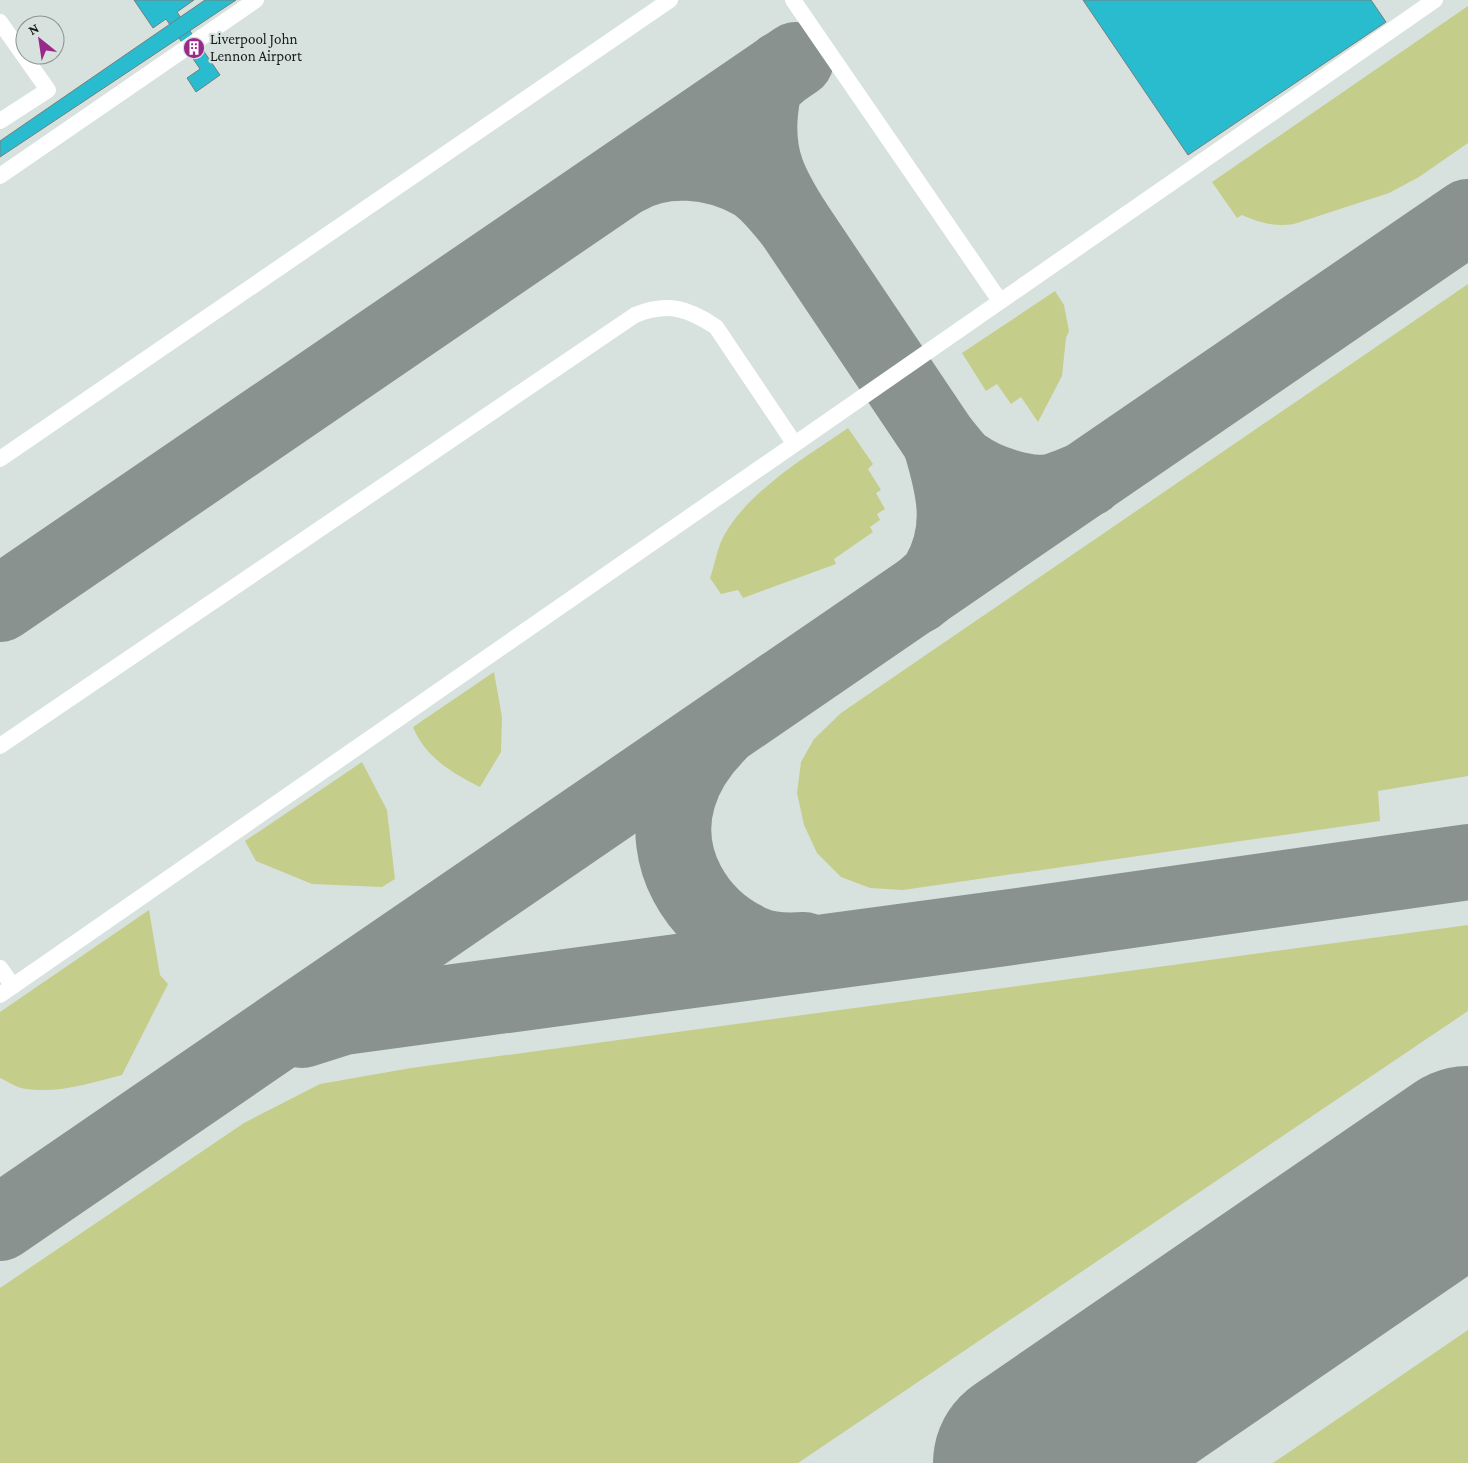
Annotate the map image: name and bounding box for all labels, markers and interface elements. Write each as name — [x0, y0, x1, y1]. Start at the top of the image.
north arrow — [15, 15, 65, 65]
text: N — [25, 19, 42, 38]
place label: Liverpool John Lennon Airport — [210, 31, 303, 65]
building icon: Liverpool John Lennon Airport — [182, 36, 206, 60]

